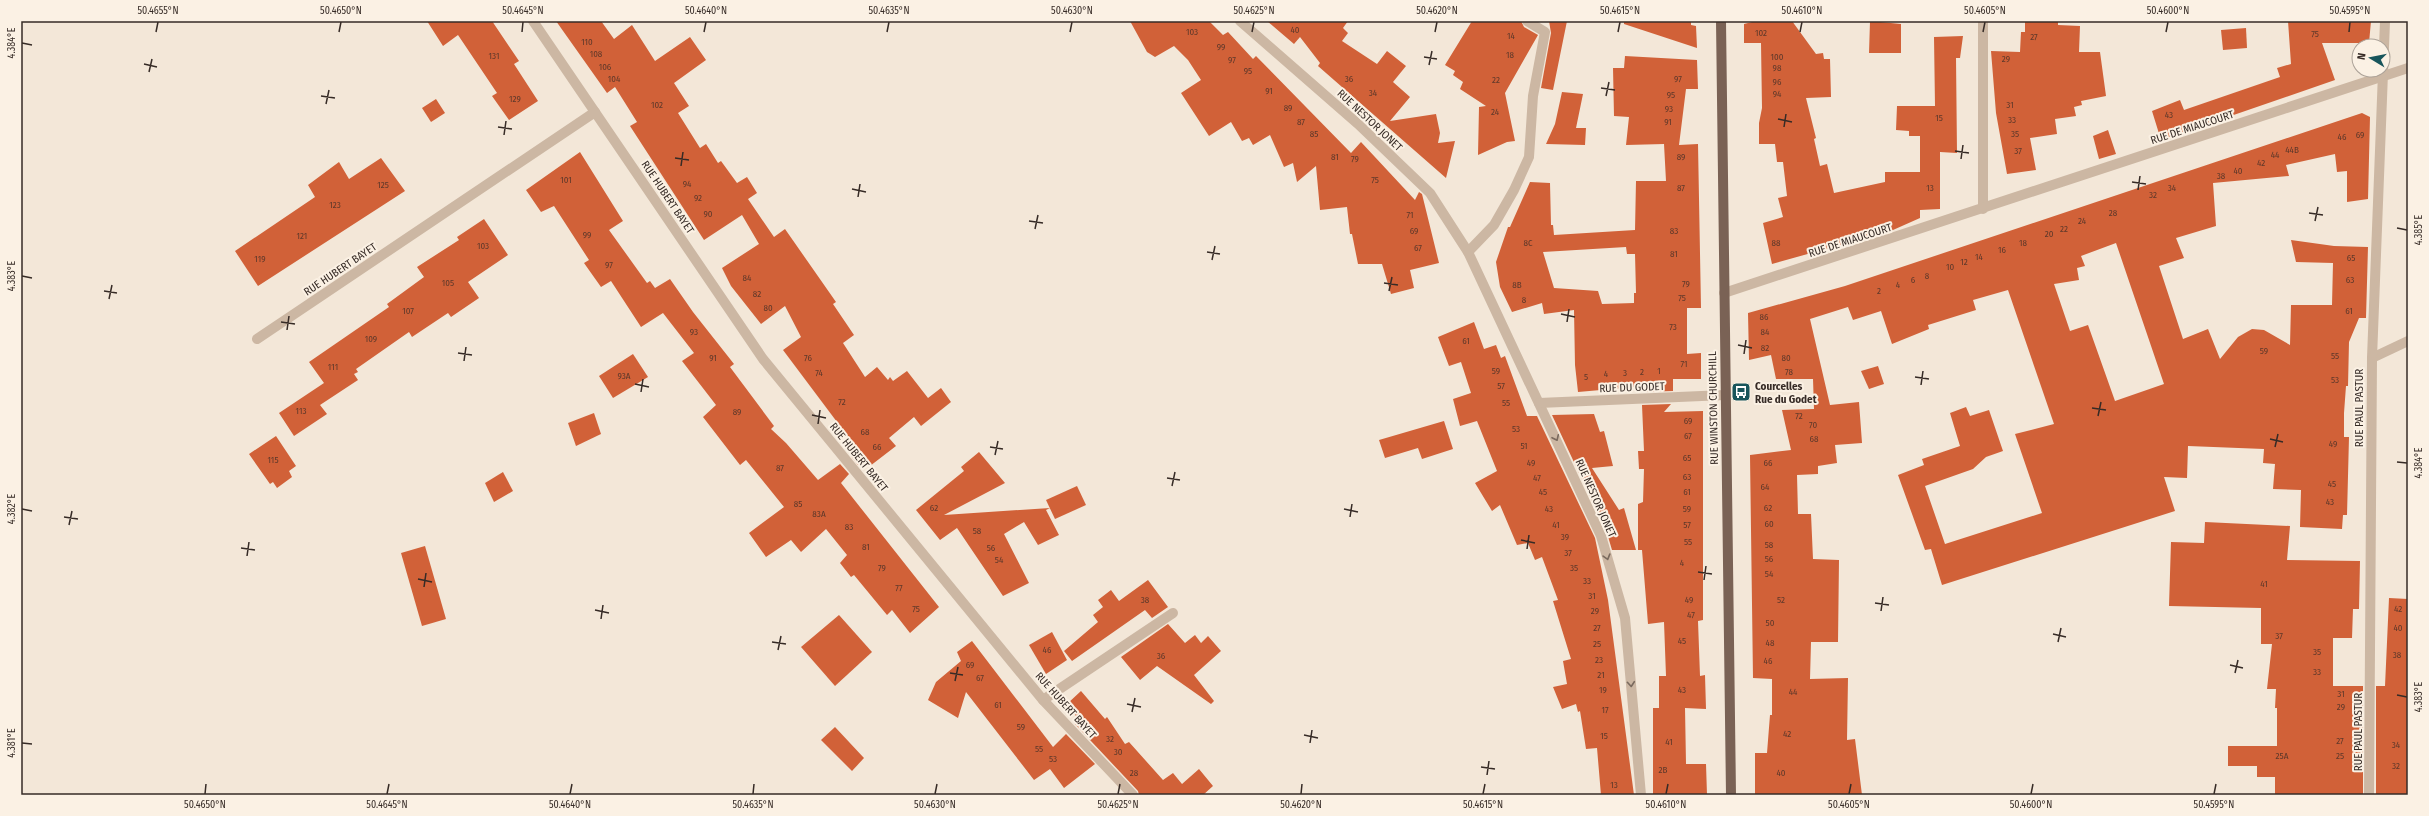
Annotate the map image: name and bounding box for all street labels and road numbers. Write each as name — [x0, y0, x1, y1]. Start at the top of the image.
street label: RUE NESTOR JONET — [1334, 87, 1406, 154]
street label: RUE DE MIAUCOURT — [2149, 108, 2236, 147]
street label: RUE HUBERT BAYET — [638, 158, 697, 237]
street label: RUE DE MIAUCOURT — [1807, 221, 1894, 260]
street label: RUE HUBERT BAYET — [301, 240, 380, 299]
street label: RUE WINSTON CHURCHILL — [1706, 351, 1721, 465]
street label: RUE PAUL PASTUR — [2353, 369, 2366, 447]
street label: RUE DU GODET — [1599, 380, 1666, 395]
street label: RUE HUBERT BAYET — [827, 420, 891, 495]
street label: RUE NESTOR JONET — [1572, 457, 1619, 540]
street label: RUE HUBERT BAYET — [1032, 669, 1099, 742]
street label: RUE PAUL PASTUR — [2352, 693, 2365, 771]

